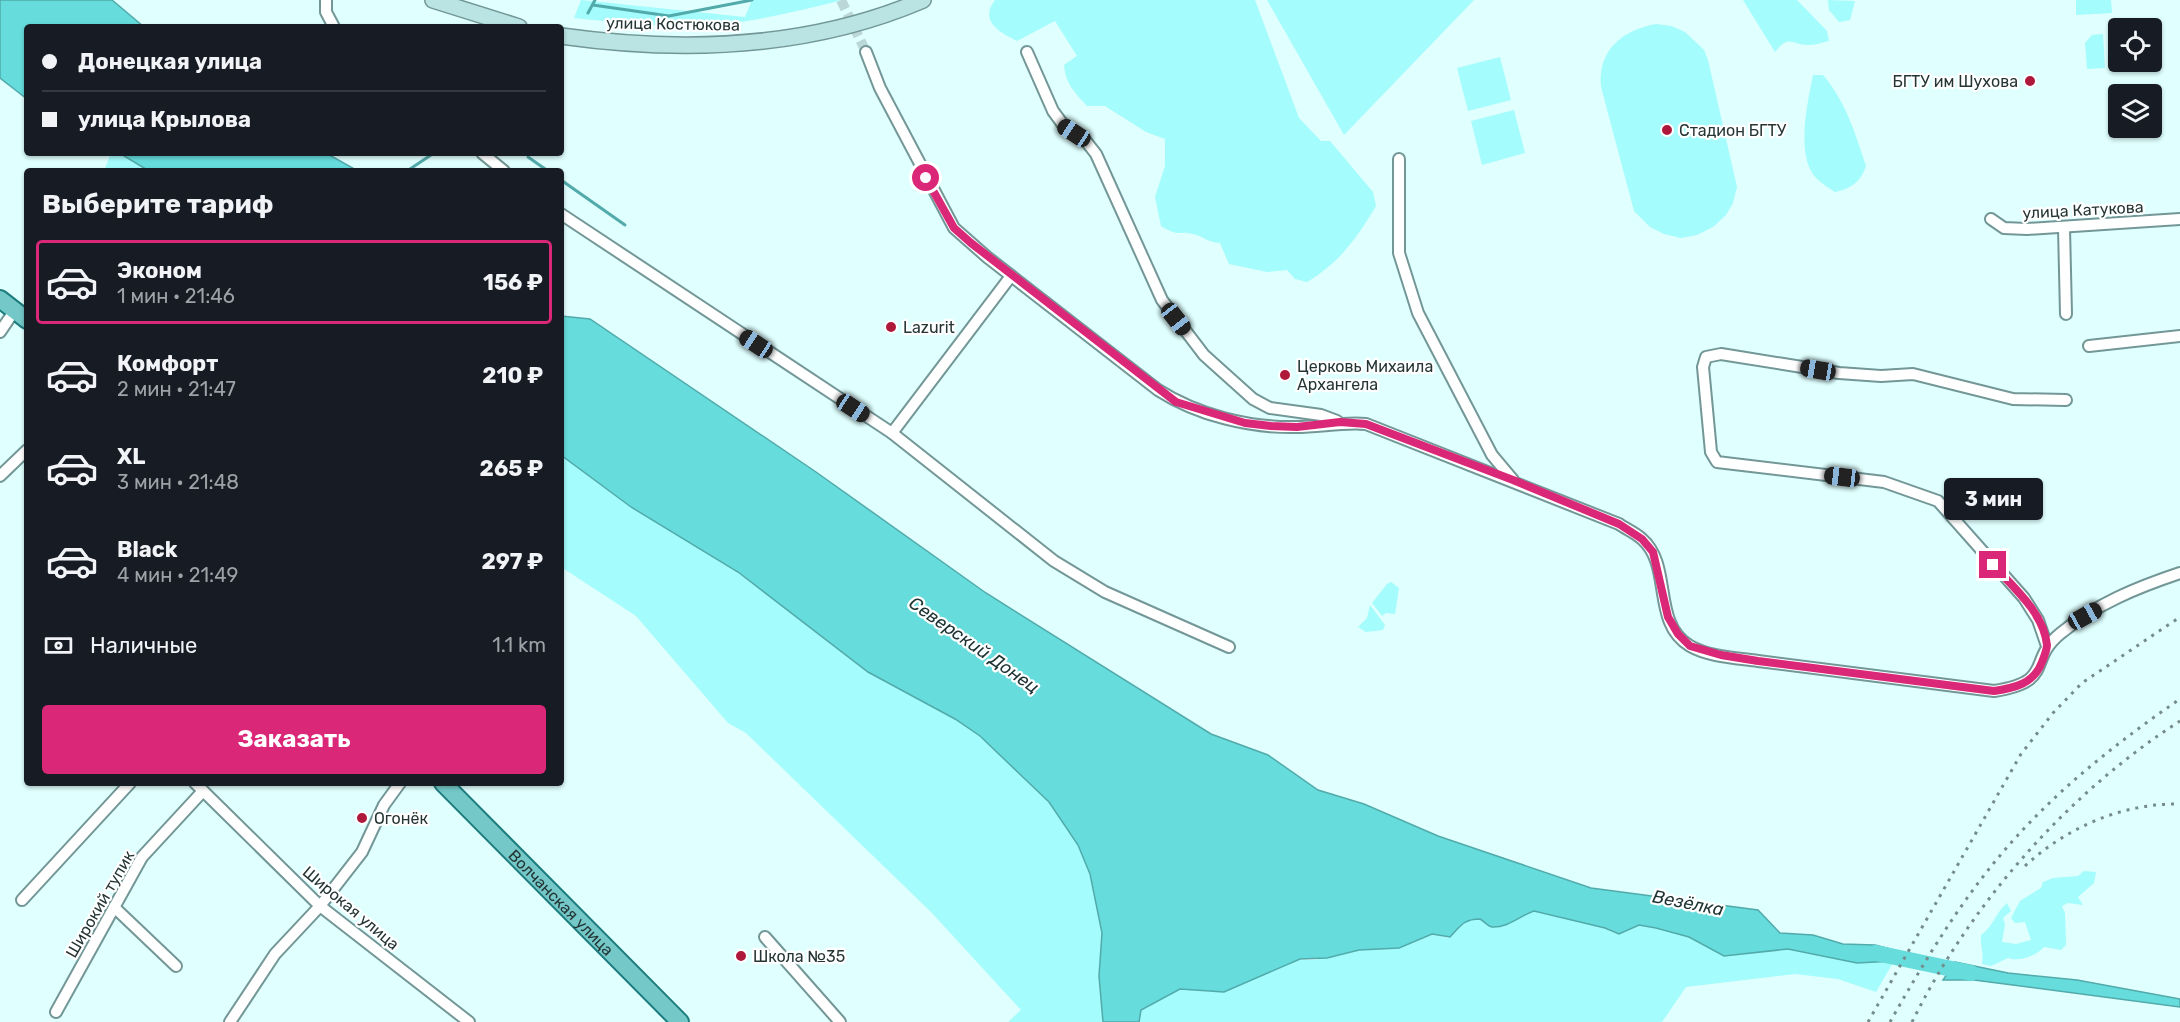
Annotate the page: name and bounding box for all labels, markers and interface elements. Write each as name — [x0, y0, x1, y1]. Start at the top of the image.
street label: улица Костюкова — [606, 13, 740, 35]
map controls — [2108, 18, 2162, 138]
button: locate — [2108, 18, 2162, 72]
text: Донецкая улица — [78, 48, 262, 75]
place label: БГТУ им Шухова — [1892, 72, 2018, 91]
marker: БГТУ им Шухова — [2023, 74, 2037, 88]
button: layers — [2108, 84, 2162, 138]
text: улица Крылова — [78, 106, 251, 133]
car — [1054, 116, 1094, 150]
place label: Стадион БГТУ — [1679, 121, 1787, 140]
marker: Стадион БГТУ — [1660, 123, 1674, 137]
route start — [912, 164, 939, 191]
text: Выберите тариф — [42, 188, 273, 220]
street label: улица Катукова — [2022, 197, 2144, 223]
icon: car — [45, 255, 99, 309]
text: Эконом — [117, 257, 202, 284]
text: 156 ₽ — [483, 269, 543, 296]
text: 1 мин · 21:46 — [117, 284, 235, 308]
car — [1158, 299, 1194, 339]
place label: Lazurit — [903, 318, 955, 337]
marker: Lazurit — [884, 320, 898, 334]
car — [736, 327, 776, 361]
icon: car — [45, 348, 99, 402]
text: Комфорт — [117, 350, 218, 377]
place label: Церковь Михаила Архангела — [1297, 357, 1433, 394]
car — [1799, 358, 1837, 382]
text: 210 ₽ — [482, 362, 543, 389]
marker: Церковь Михаила Архангела — [1278, 368, 1292, 382]
text: 2 мин · 21:47 — [117, 377, 236, 401]
car — [833, 391, 873, 425]
icon: car — [45, 441, 99, 495]
text: XL — [117, 443, 145, 470]
text: 265 ₽ — [480, 455, 543, 482]
car — [1823, 466, 1861, 488]
text: 3 мин · 21:48 — [117, 470, 239, 494]
callout: 3 мин — [1944, 478, 2042, 520]
text: 3 мин — [1965, 487, 2022, 511]
icon: car — [45, 534, 99, 588]
text: Black — [117, 536, 178, 563]
text: 297 ₽ — [481, 548, 543, 575]
route end — [1979, 551, 2006, 578]
text: 4 мин · 21:49 — [117, 563, 238, 587]
water label: Северский Донец — [905, 592, 1043, 698]
car — [2065, 599, 2105, 633]
icon: cash — [42, 629, 75, 662]
text: Наличные — [90, 632, 197, 659]
text: 1.1 km — [492, 633, 546, 657]
button: Заказать — [42, 705, 546, 774]
place label: Огонёк — [374, 809, 428, 828]
marker: Огонёк — [355, 811, 369, 825]
street label: Волчанская улица — [505, 845, 618, 959]
street label: Широкий тупик — [62, 847, 139, 961]
street label: Широкая улица — [299, 862, 403, 954]
water label: Везёлка — [1650, 885, 1726, 921]
place label: Школа №35 — [753, 947, 845, 966]
marker: Школа №35 — [734, 949, 748, 963]

